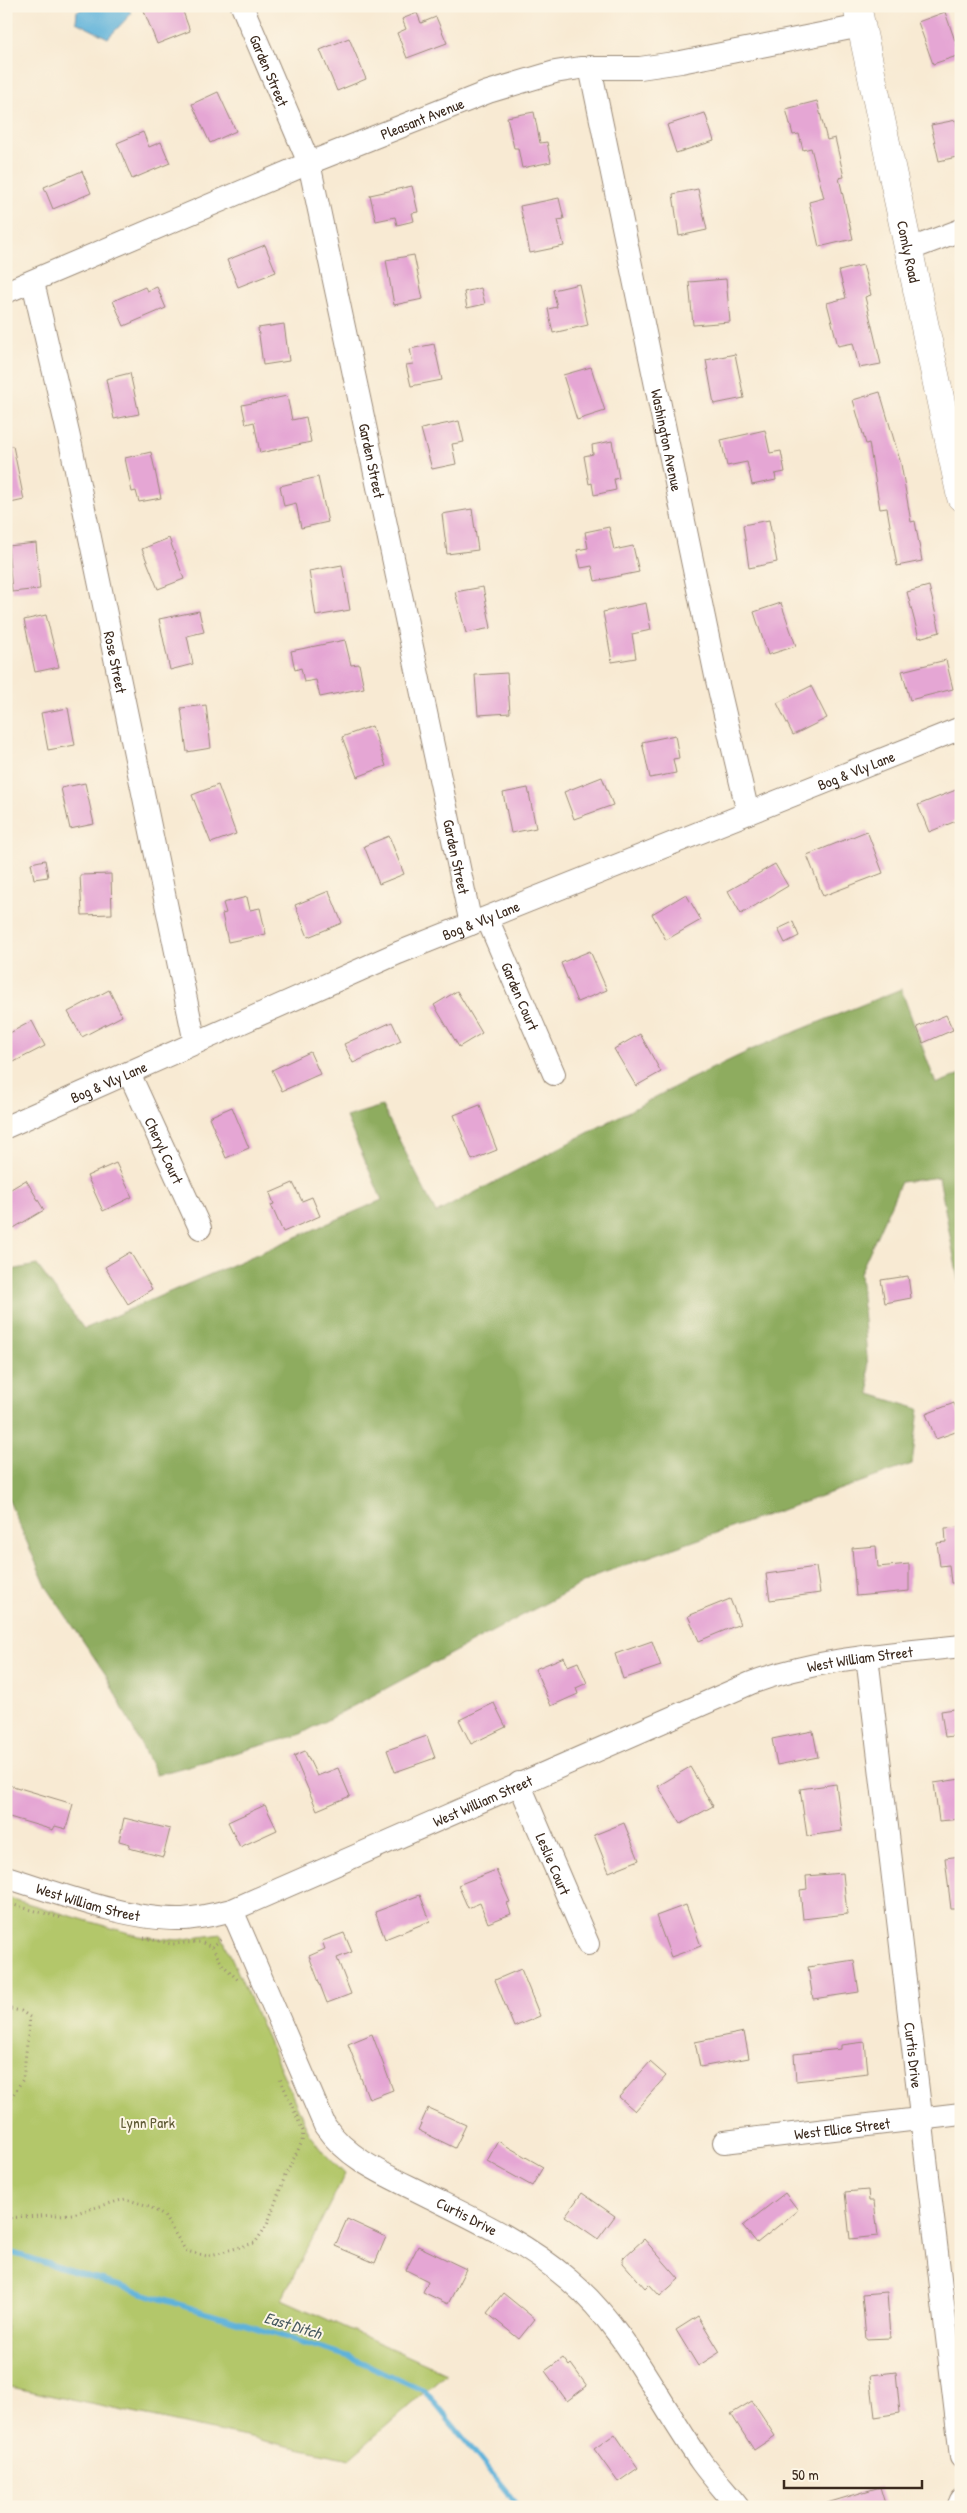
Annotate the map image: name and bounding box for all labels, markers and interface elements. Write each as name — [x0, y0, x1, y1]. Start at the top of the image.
street label: Garden Street — [245, 31, 294, 110]
street label: Pleasant Avenue — [377, 92, 467, 144]
street label: Comly Road — [892, 219, 926, 285]
street label: Washington Avenue — [646, 387, 688, 493]
street label: Garden Street — [354, 421, 391, 501]
street label: Rose Street — [99, 629, 133, 696]
street label: Bog & Vly Lane — [814, 745, 898, 795]
street label: Garden Street — [439, 817, 475, 897]
street label: Bog & Vly Lane — [439, 895, 523, 945]
street label: Garden Court — [497, 959, 545, 1034]
street label: Bog & Vly Lane — [67, 1055, 150, 1108]
street label: Cheryl Court — [140, 1113, 189, 1188]
street label: West William Street — [805, 1641, 915, 1677]
street label: West William Street — [429, 1769, 536, 1831]
street label: Leslie Court — [531, 1830, 577, 1899]
street label: West William Street — [34, 1877, 143, 1926]
street label: Curtis Drive — [900, 2021, 928, 2089]
park label: Lynn Park — [121, 2112, 175, 2133]
street label: West Ellice Street — [793, 2112, 892, 2144]
street label: Curtis Drive — [433, 2191, 502, 2240]
water label: East Ditch — [262, 2306, 325, 2344]
scale bar — [784, 2458, 922, 2490]
text: 50 m — [792, 2464, 819, 2485]

